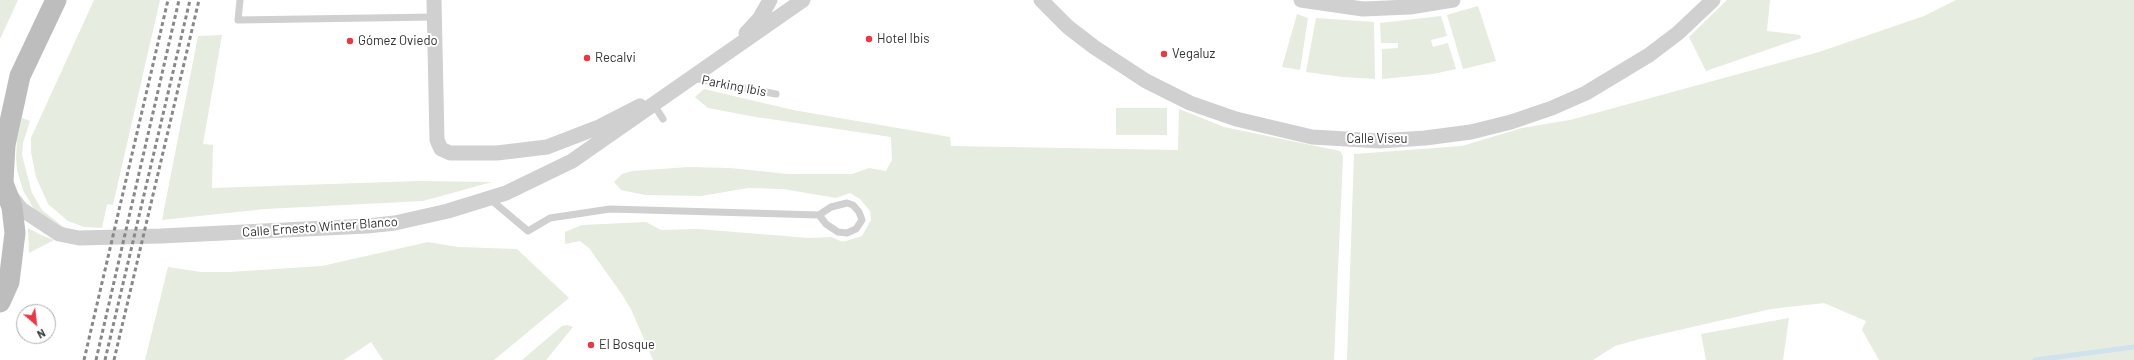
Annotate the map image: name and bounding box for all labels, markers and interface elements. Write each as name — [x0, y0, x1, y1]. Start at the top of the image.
place label: Hotel Ibis — [877, 31, 930, 47]
place label: Gómez Oviedo — [358, 33, 438, 49]
marker: Hotel Ibis — [864, 34, 874, 44]
marker: Gómez Oviedo — [345, 36, 355, 46]
place label: Vegaluz — [1172, 46, 1215, 62]
marker: Vegaluz — [1159, 49, 1169, 59]
place label: Recalvi — [595, 50, 636, 66]
marker: Recalvi — [582, 53, 592, 63]
street label: Parking Ibis — [700, 72, 768, 100]
street label: Calle Viseu — [1346, 131, 1408, 147]
street label: Calle Ernesto Winter Blanco — [242, 214, 398, 240]
north arrow — [16, 304, 56, 344]
text: N — [35, 327, 48, 342]
place label: El Bosque — [599, 337, 655, 353]
marker: El Bosque — [586, 340, 596, 350]

